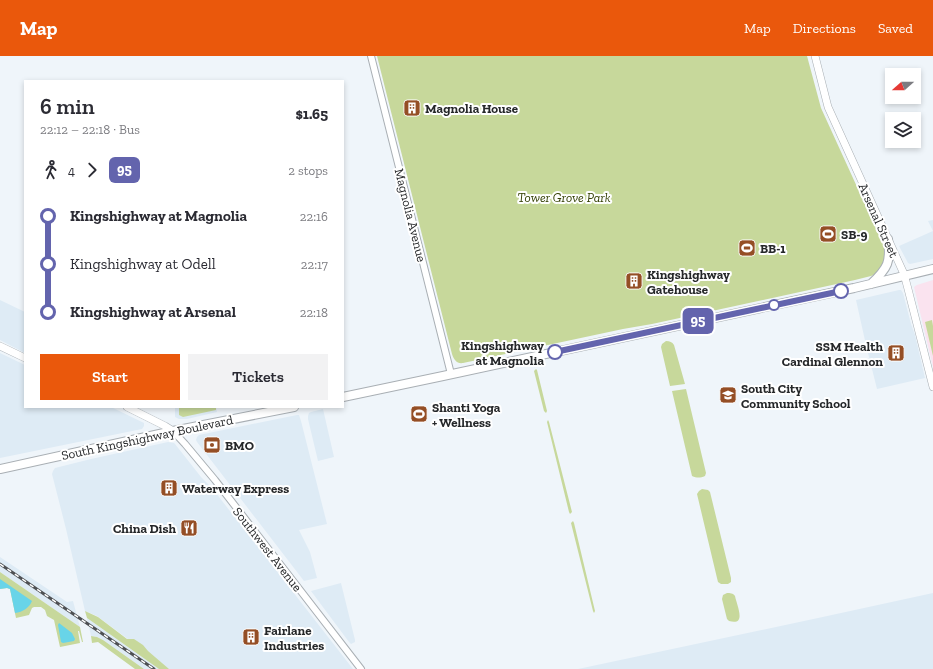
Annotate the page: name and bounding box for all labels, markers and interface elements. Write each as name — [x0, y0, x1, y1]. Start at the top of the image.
text: Map — [20, 17, 57, 40]
text: Map — [744, 20, 771, 37]
text: Directions — [793, 20, 856, 37]
text: Saved — [878, 20, 913, 37]
north arrow — [885, 68, 921, 104]
map controls — [885, 68, 921, 148]
text: 6 min — [40, 93, 95, 120]
building icon: Magnolia House — [402, 98, 422, 118]
place label: Magnolia House — [425, 101, 519, 116]
text: $1.65 — [295, 105, 328, 123]
button: layers — [885, 112, 921, 148]
text: 22:12 – 22:18 · Bus — [40, 122, 140, 137]
icon: walk — [40, 159, 62, 181]
icon: forward — [81, 159, 103, 181]
text: 95 — [117, 161, 132, 178]
text: 4 — [68, 163, 75, 178]
text: 2 stops — [288, 163, 328, 178]
street label: Magnolia Avenue — [392, 167, 429, 264]
street label: Arsenal Street — [855, 181, 902, 260]
park label: Tower Grove Park — [517, 190, 611, 205]
text: Kingshighway at Magnolia — [70, 207, 247, 225]
text: 22:16 — [300, 209, 328, 224]
sports icon: SB-9 — [818, 224, 838, 244]
place label: SB-9 — [841, 227, 868, 242]
sports icon: BB-1 — [737, 238, 757, 258]
place label: BB-1 — [760, 241, 786, 256]
text: Kingshighway at Odell — [70, 255, 216, 273]
text: 22:17 — [301, 257, 328, 272]
place label: Kingshighway Gatehouse — [647, 267, 730, 297]
building icon: Kingshighway Gatehouse — [624, 271, 644, 291]
unlabelled marker — [833, 283, 849, 299]
unlabelled marker — [768, 299, 780, 311]
text: Kingshighway at Arsenal — [70, 303, 236, 321]
text: 22:18 — [300, 305, 328, 320]
line badge: 95 — [680, 308, 716, 334]
text: 95 — [691, 312, 705, 329]
place label: Kingshighway at Magnolia — [461, 338, 544, 368]
place label: SSM Health Cardinal Glennon — [782, 339, 883, 369]
building icon: SSM Health Cardinal Glennon — [886, 343, 906, 363]
marker: Kingshighway at Magnolia — [547, 344, 563, 360]
button: Start — [40, 354, 180, 400]
button: Tickets — [188, 354, 328, 400]
place label: South City Community School — [741, 381, 851, 411]
school or university icon: South City Community School — [718, 385, 738, 405]
place label: Shanti Yoga + Wellness — [432, 400, 501, 430]
sports icon: Shanti Yoga + Wellness — [409, 404, 429, 424]
street label: South Kingshighway Boulevard — [60, 412, 234, 463]
bank icon: BMO — [202, 435, 222, 455]
place label: BMO — [225, 438, 254, 453]
building icon: Waterway Express — [159, 478, 179, 498]
place label: Waterway Express — [182, 481, 289, 496]
street label: Southwest Avenue — [230, 504, 305, 594]
restaurant icon: China Dish — [179, 518, 199, 538]
place label: China Dish — [113, 521, 176, 536]
place label: Fairlane Industries — [264, 623, 324, 653]
building icon: Fairlane Industries — [241, 627, 261, 647]

